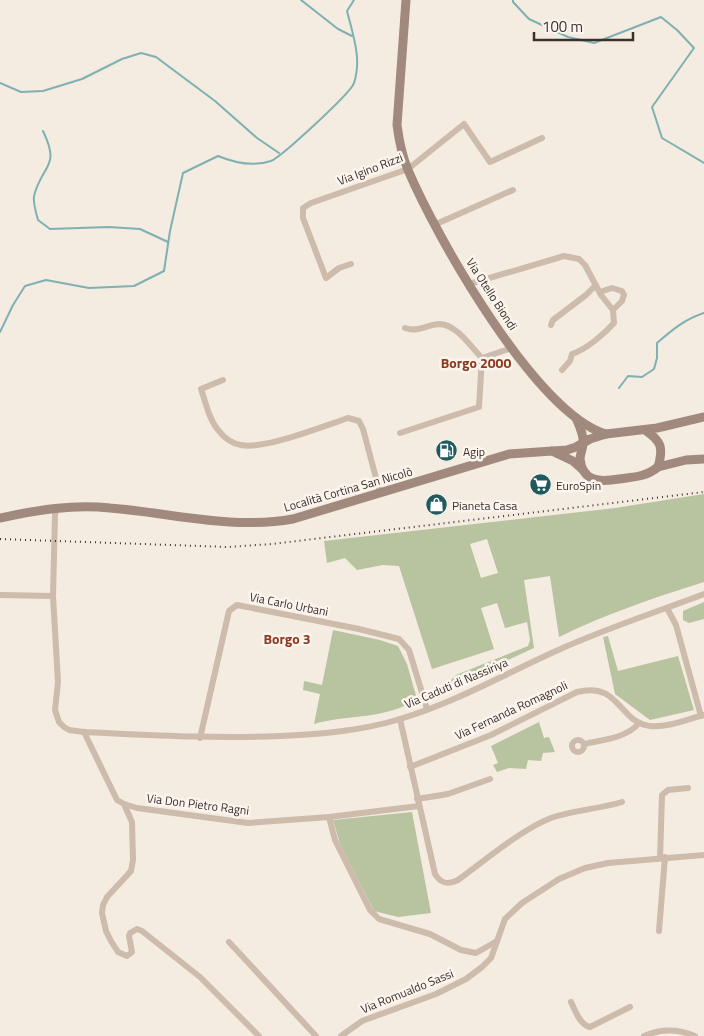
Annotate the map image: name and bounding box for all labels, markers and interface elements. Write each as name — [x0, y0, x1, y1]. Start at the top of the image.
scale bar — [534, 10, 633, 42]
text: 100 m — [542, 15, 583, 38]
street label: Via Igino Rizzi — [334, 148, 406, 190]
street label: Via Otello Biondi — [461, 254, 523, 334]
district label: Borgo 2000 — [441, 352, 511, 373]
fuel station icon: Agip — [435, 439, 459, 463]
place label: Agip — [463, 442, 485, 461]
street label: Località Cortina San Nicolò — [281, 461, 415, 517]
supermarket icon: EuroSpin — [528, 473, 552, 497]
place label: EuroSpin — [556, 476, 601, 495]
shop icon: Pianeta Casa — [424, 493, 448, 517]
place label: Pianeta Casa — [452, 496, 517, 515]
street label: Via Carlo Urbani — [248, 587, 330, 621]
district label: Borgo 3 — [263, 628, 311, 649]
street label: Via Caduti di Nassiriya — [401, 653, 511, 713]
street label: Via Fernanda Romagnoli — [451, 676, 571, 744]
street label: Via Don Pietro Ragni — [146, 788, 250, 820]
street label: Via Romualdo Sassi — [358, 964, 456, 1018]

